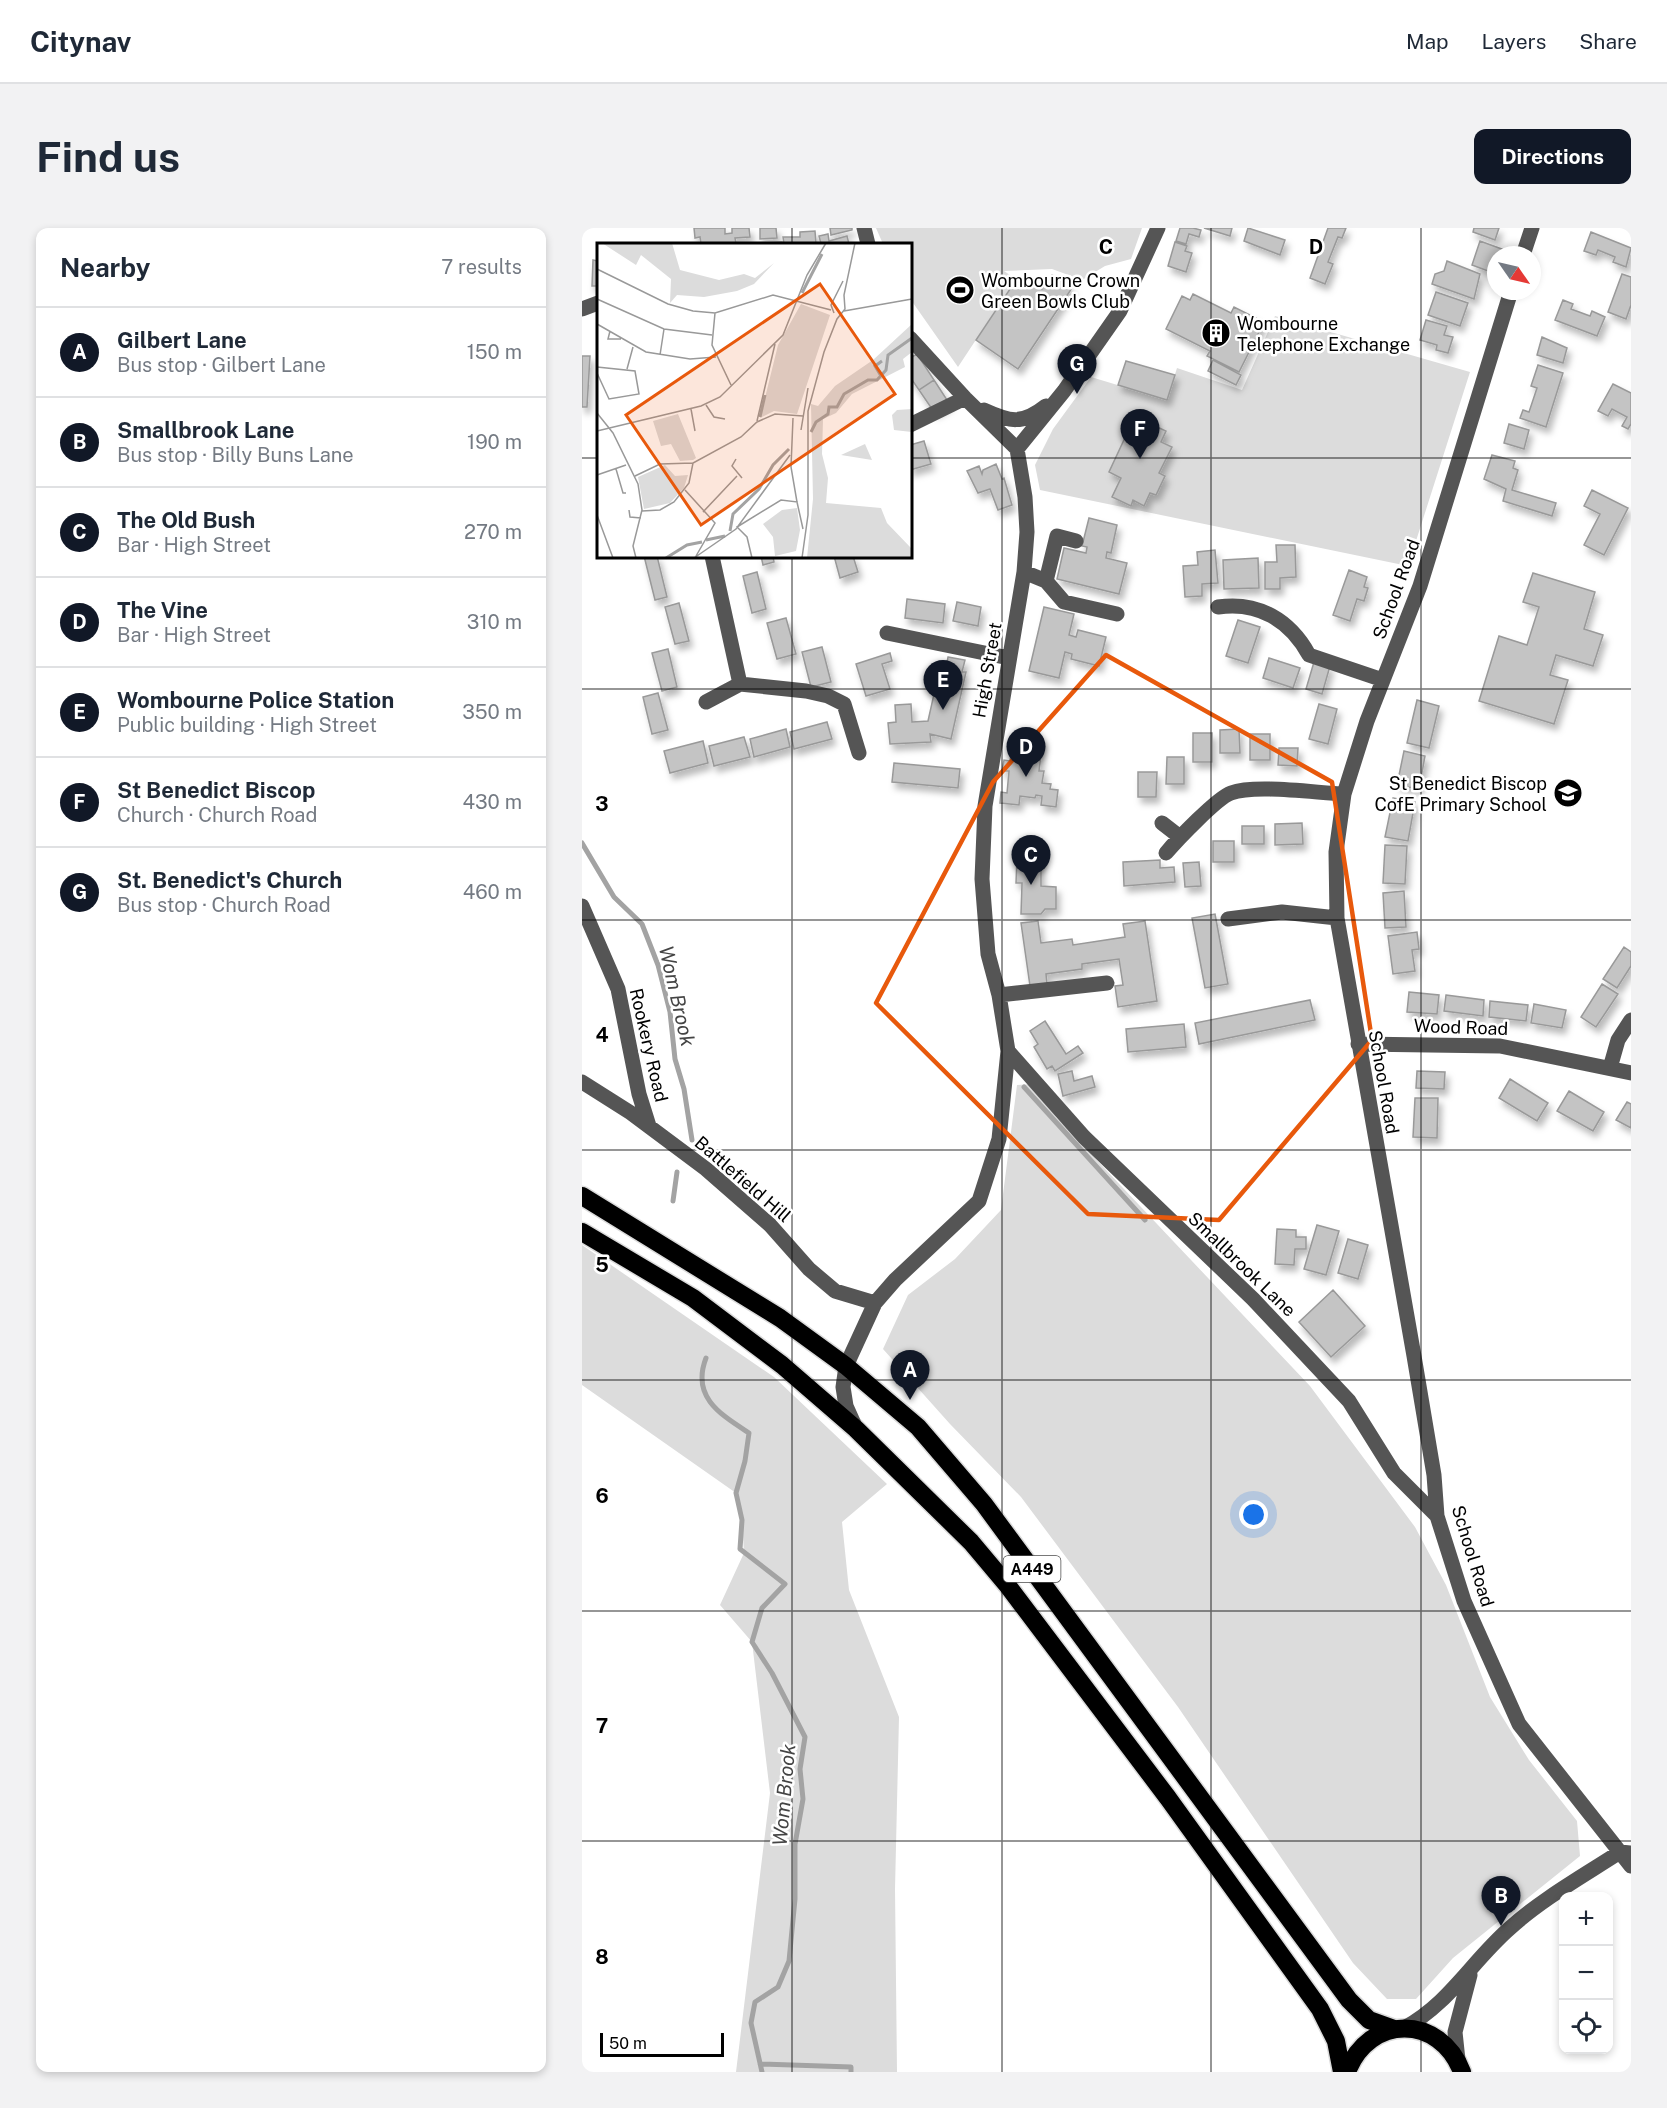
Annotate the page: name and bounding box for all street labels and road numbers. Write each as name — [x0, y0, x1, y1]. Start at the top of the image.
street label: School Road — [1368, 536, 1424, 642]
street label: High Street — [968, 621, 1006, 719]
street label: Rookery Road — [626, 986, 672, 1104]
street label: Wood Road — [1413, 1015, 1509, 1039]
street label: School Road — [1365, 1029, 1403, 1135]
street label: Battlefield Hill — [691, 1132, 795, 1226]
street label: Smallbrook Lane — [1184, 1207, 1300, 1321]
street label: School Road — [1448, 1503, 1498, 1609]
road number: A449 — [1004, 1556, 1060, 1582]

